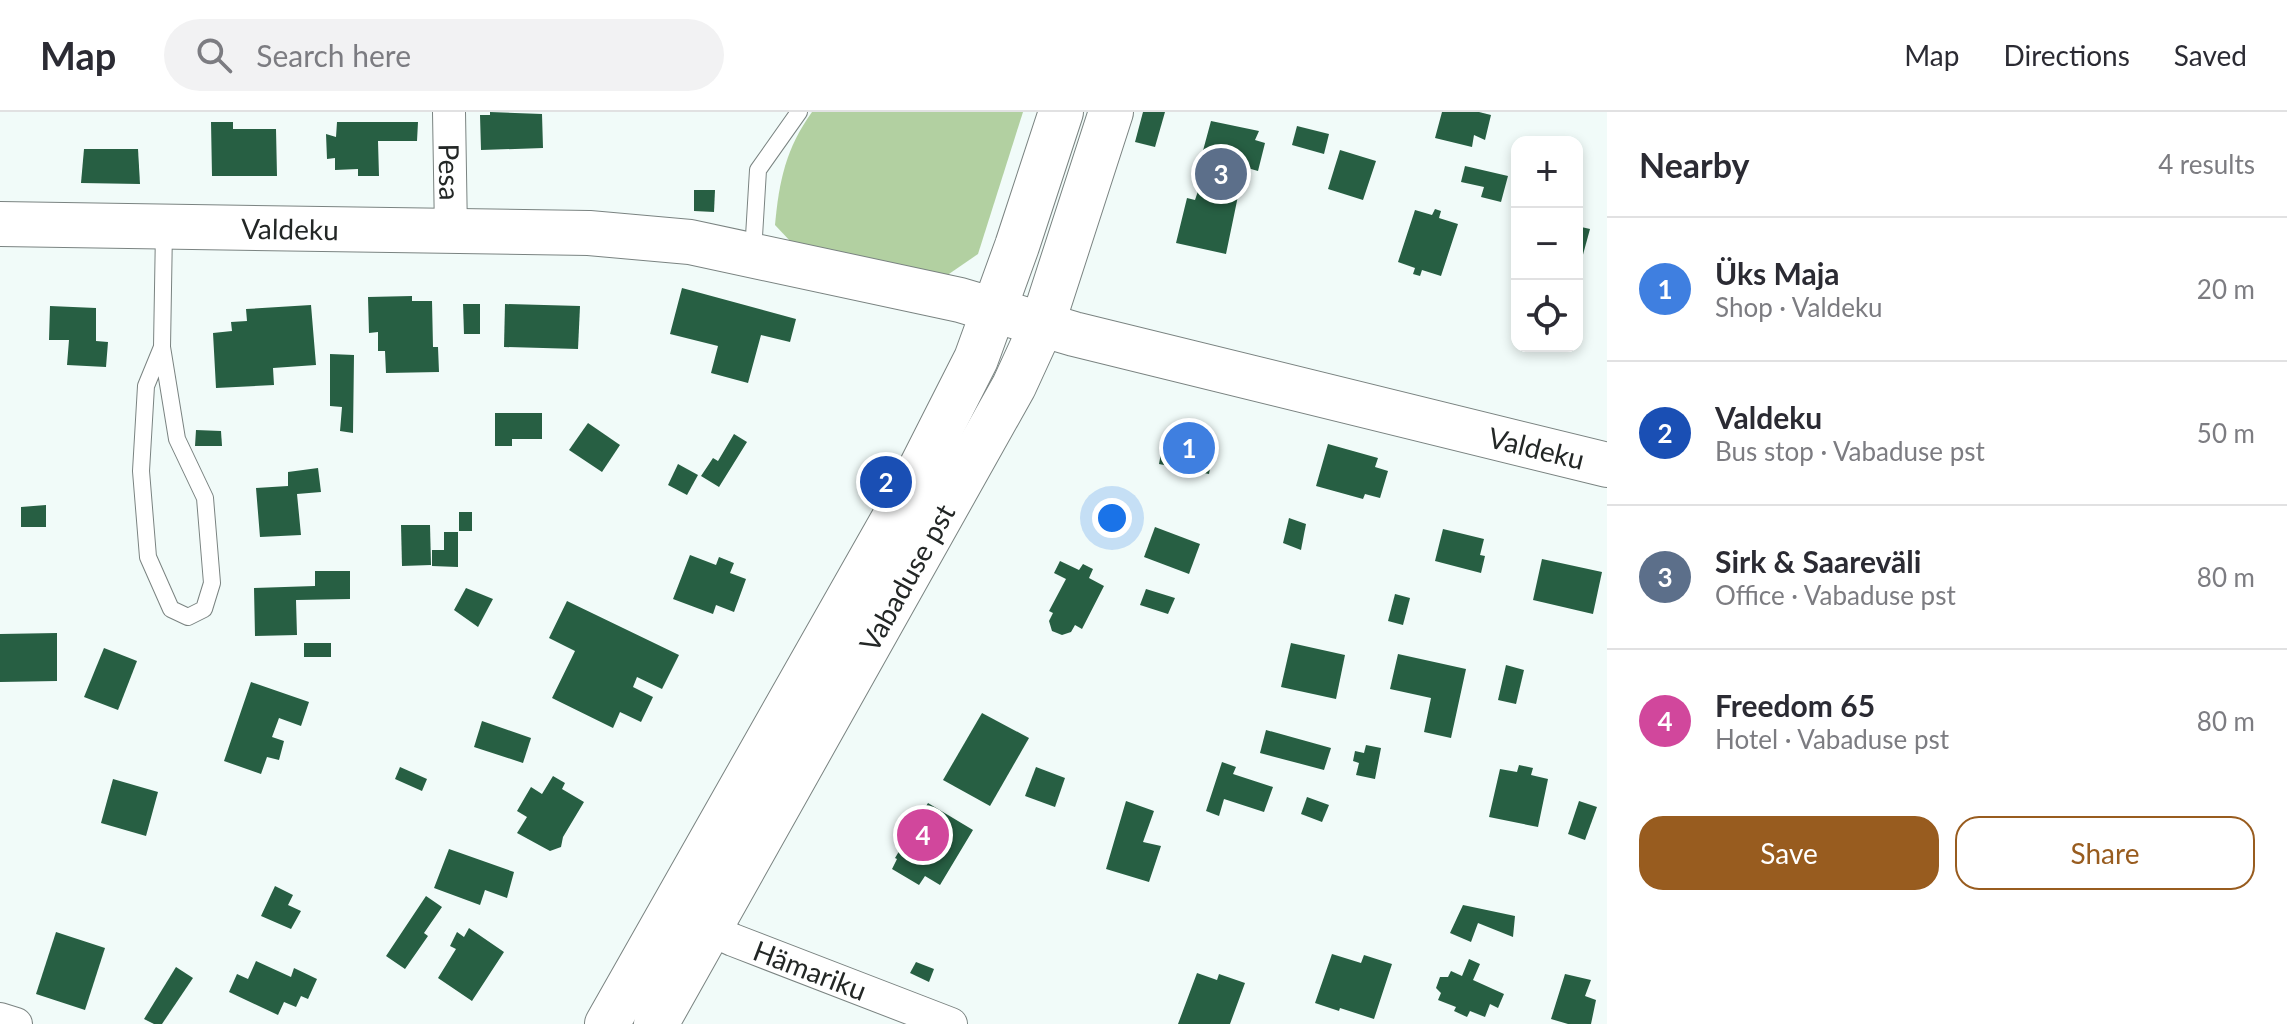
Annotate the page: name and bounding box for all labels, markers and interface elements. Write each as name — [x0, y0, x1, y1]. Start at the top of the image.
search box — [164, 19, 724, 91]
text: Map — [40, 32, 116, 78]
icon: search — [192, 33, 236, 77]
text: Search here — [256, 37, 411, 73]
text: Map — [1904, 38, 1959, 72]
text: Directions — [2003, 38, 2130, 72]
text: Saved — [2174, 38, 2247, 72]
map controls — [1511, 136, 1583, 352]
button: + — [1511, 136, 1583, 208]
street label: Pesa — [433, 143, 467, 201]
pin: 3 — [1195, 144, 1247, 204]
text: Nearby — [1639, 144, 1750, 185]
text: 4 results — [2158, 148, 2255, 180]
button: − — [1511, 208, 1583, 280]
street label: Valdeku — [241, 211, 339, 246]
text: Üks Maja — [1715, 255, 1840, 291]
text: 1 — [1657, 273, 1673, 305]
text: 20 m — [2197, 273, 2255, 305]
button: locate — [1511, 280, 1583, 352]
text: Shop · Valdeku — [1715, 291, 1883, 323]
text: Valdeku — [1715, 399, 1822, 435]
text: 2 — [1657, 417, 1673, 449]
text: 50 m — [2197, 417, 2255, 449]
pin: 1 — [1163, 418, 1215, 478]
street label: Valdeku — [1485, 420, 1588, 476]
text: Bus stop · Vabaduse pst — [1715, 435, 1985, 467]
pin: 2 — [860, 452, 912, 512]
street label: Vabaduse pst — [852, 498, 961, 657]
your location — [1092, 498, 1132, 538]
text: Sirk & Saareväli — [1715, 543, 1921, 579]
text: 3 — [1657, 561, 1673, 593]
text: 80 m — [2197, 561, 2255, 593]
text: Office · Vabaduse pst — [1715, 579, 1956, 611]
text: Freedom 65 — [1715, 687, 1875, 723]
text: 4 — [1657, 705, 1673, 737]
text: 80 m — [2197, 705, 2255, 737]
text: Hotel · Vabaduse pst — [1715, 723, 1949, 755]
pin: 4 — [897, 805, 949, 865]
button: Save — [1639, 816, 1939, 890]
button: Share — [1955, 816, 2255, 890]
street label: Hämariku — [749, 933, 872, 1007]

